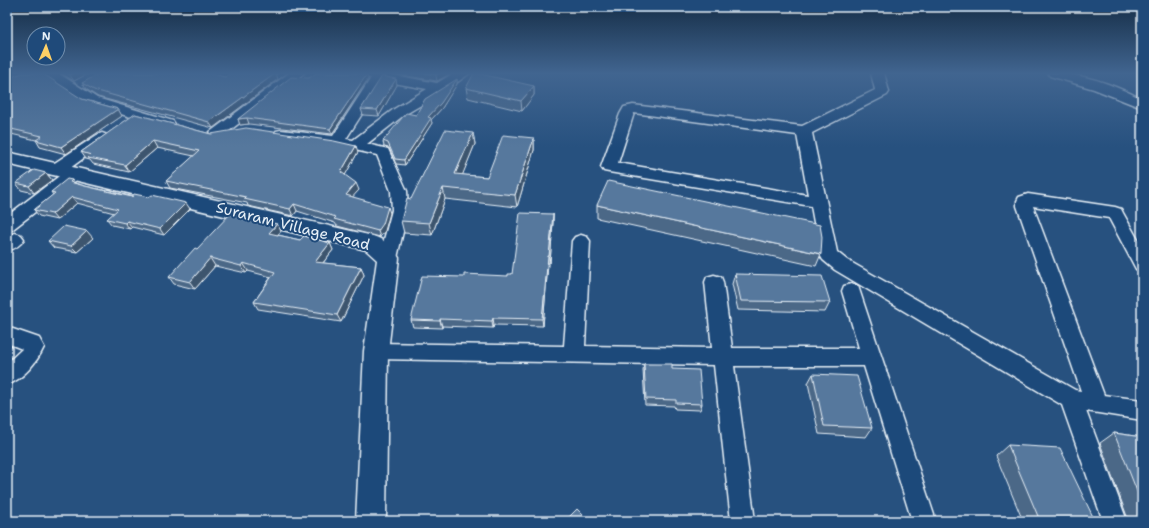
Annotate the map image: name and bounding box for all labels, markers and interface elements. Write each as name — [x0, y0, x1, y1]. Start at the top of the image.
north arrow — [26, 26, 66, 66]
text: N — [42, 29, 51, 44]
street label: Suraram Village Road — [214, 197, 373, 255]

